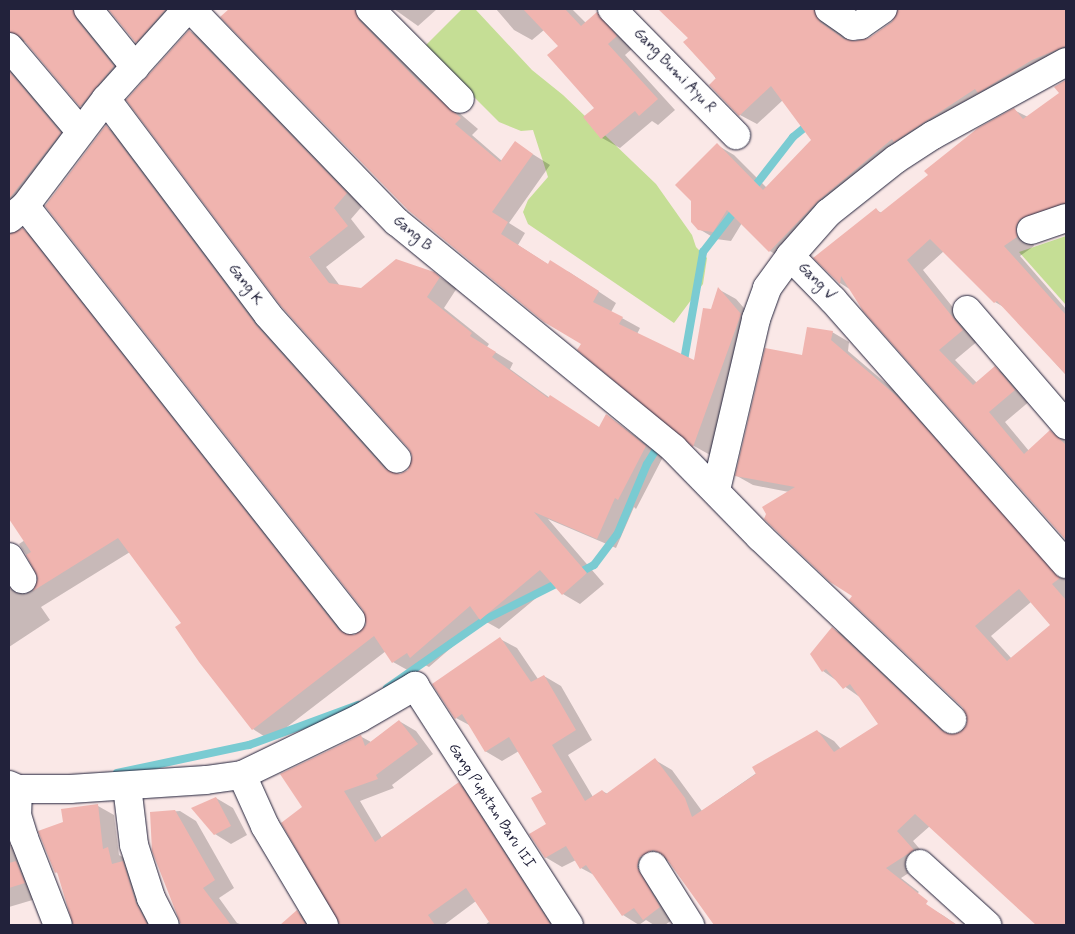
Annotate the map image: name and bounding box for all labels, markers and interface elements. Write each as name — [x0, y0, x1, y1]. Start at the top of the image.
street label: Gang Bumi Ayu R — [629, 25, 719, 117]
street label: Gang B — [389, 212, 435, 256]
street label: Gang V — [793, 259, 839, 305]
street label: Gang K — [224, 261, 266, 309]
street label: Gang Puputan Baru III — [444, 740, 538, 872]

